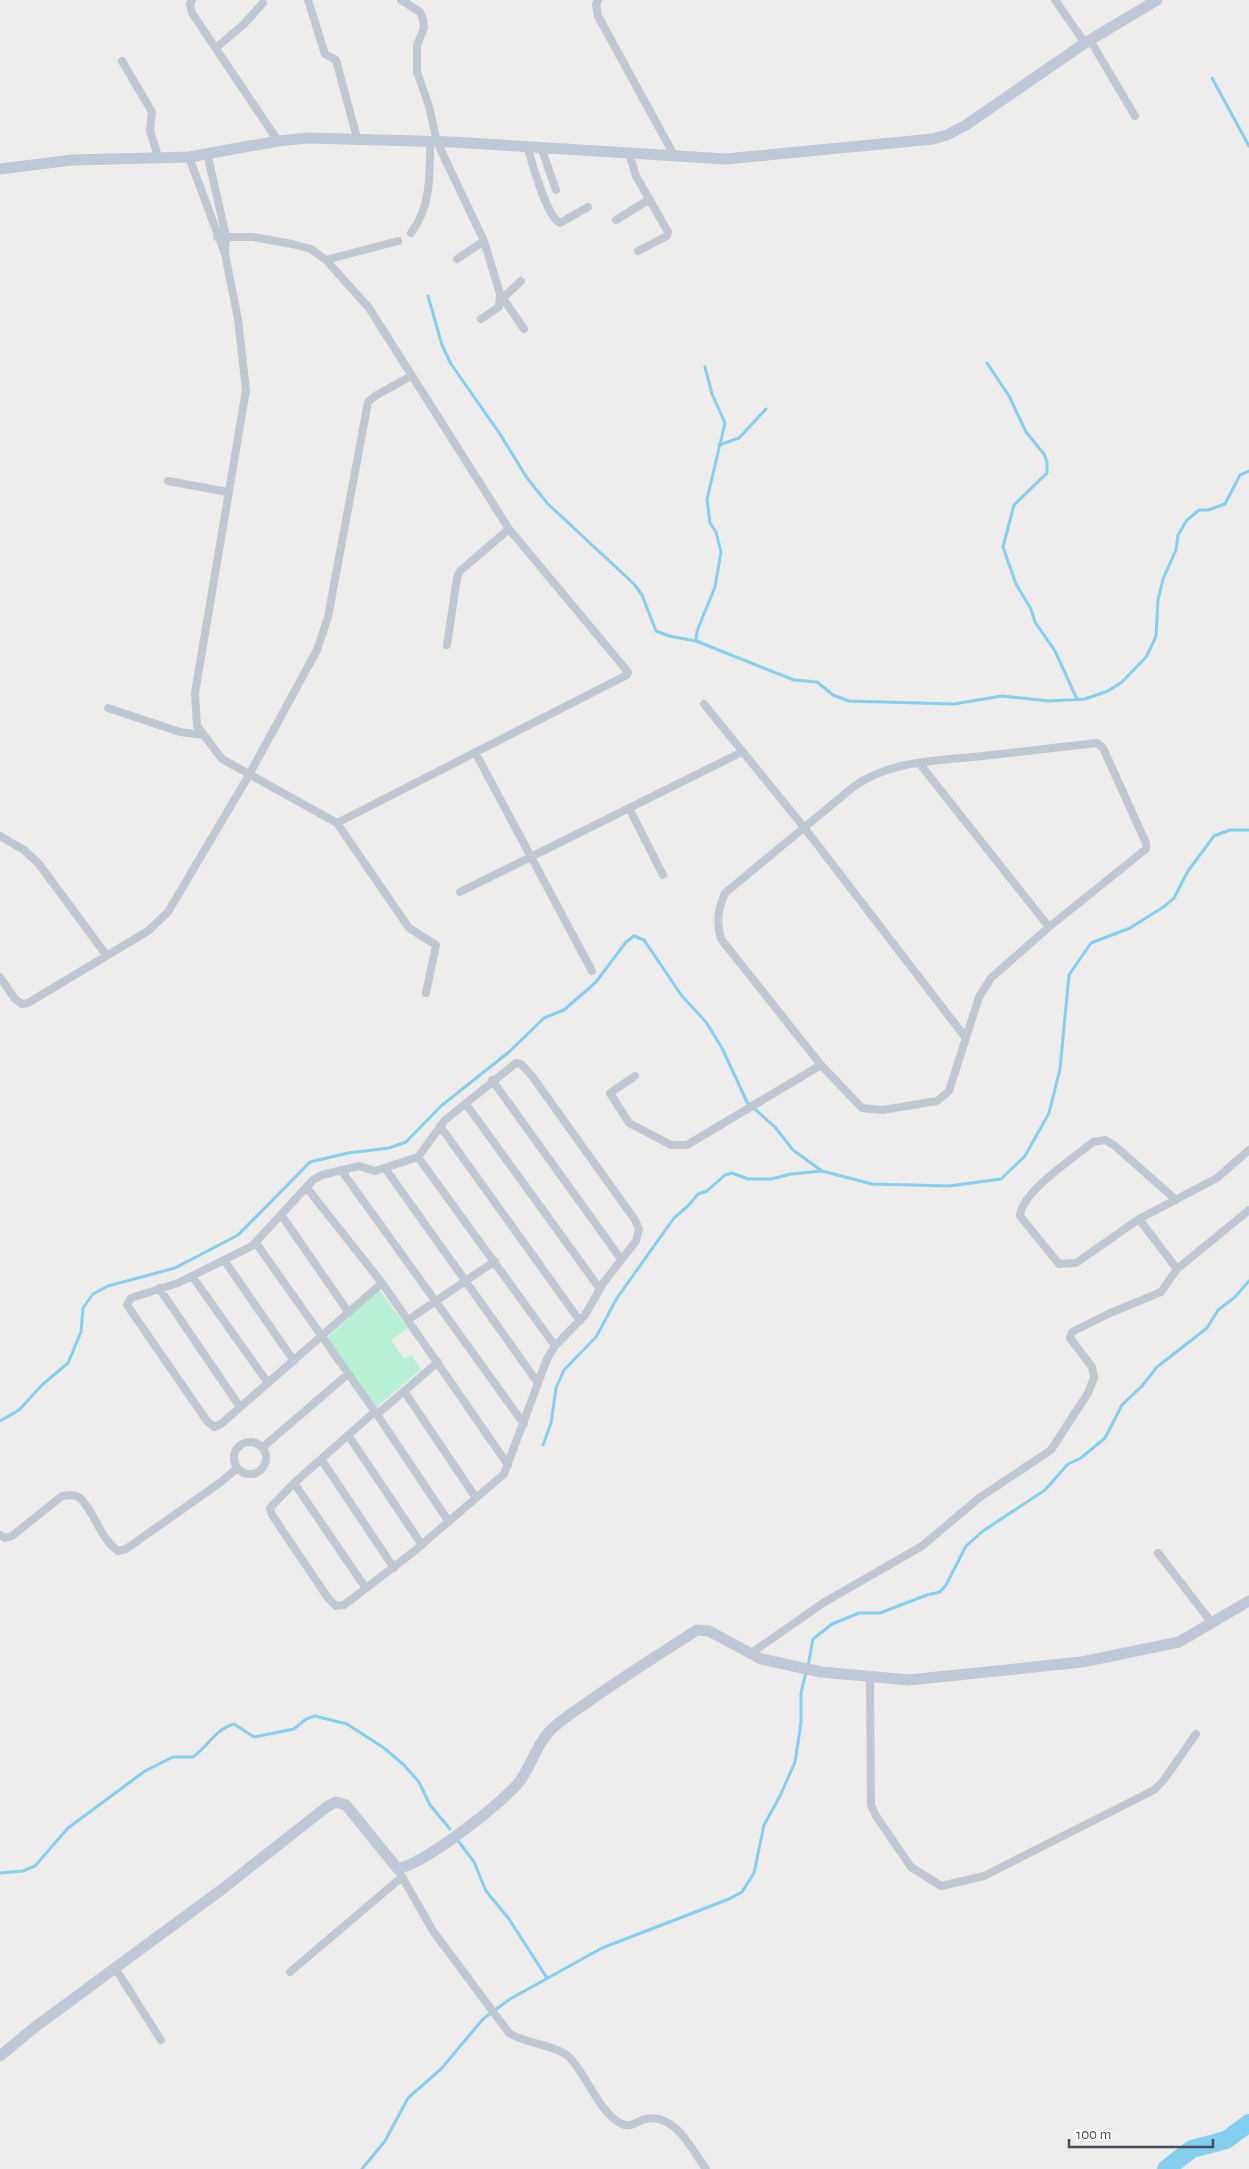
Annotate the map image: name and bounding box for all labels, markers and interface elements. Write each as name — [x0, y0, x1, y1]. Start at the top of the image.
scale bar — [1069, 2116, 1213, 2148]
text: 100 m — [1076, 2127, 1111, 2142]

